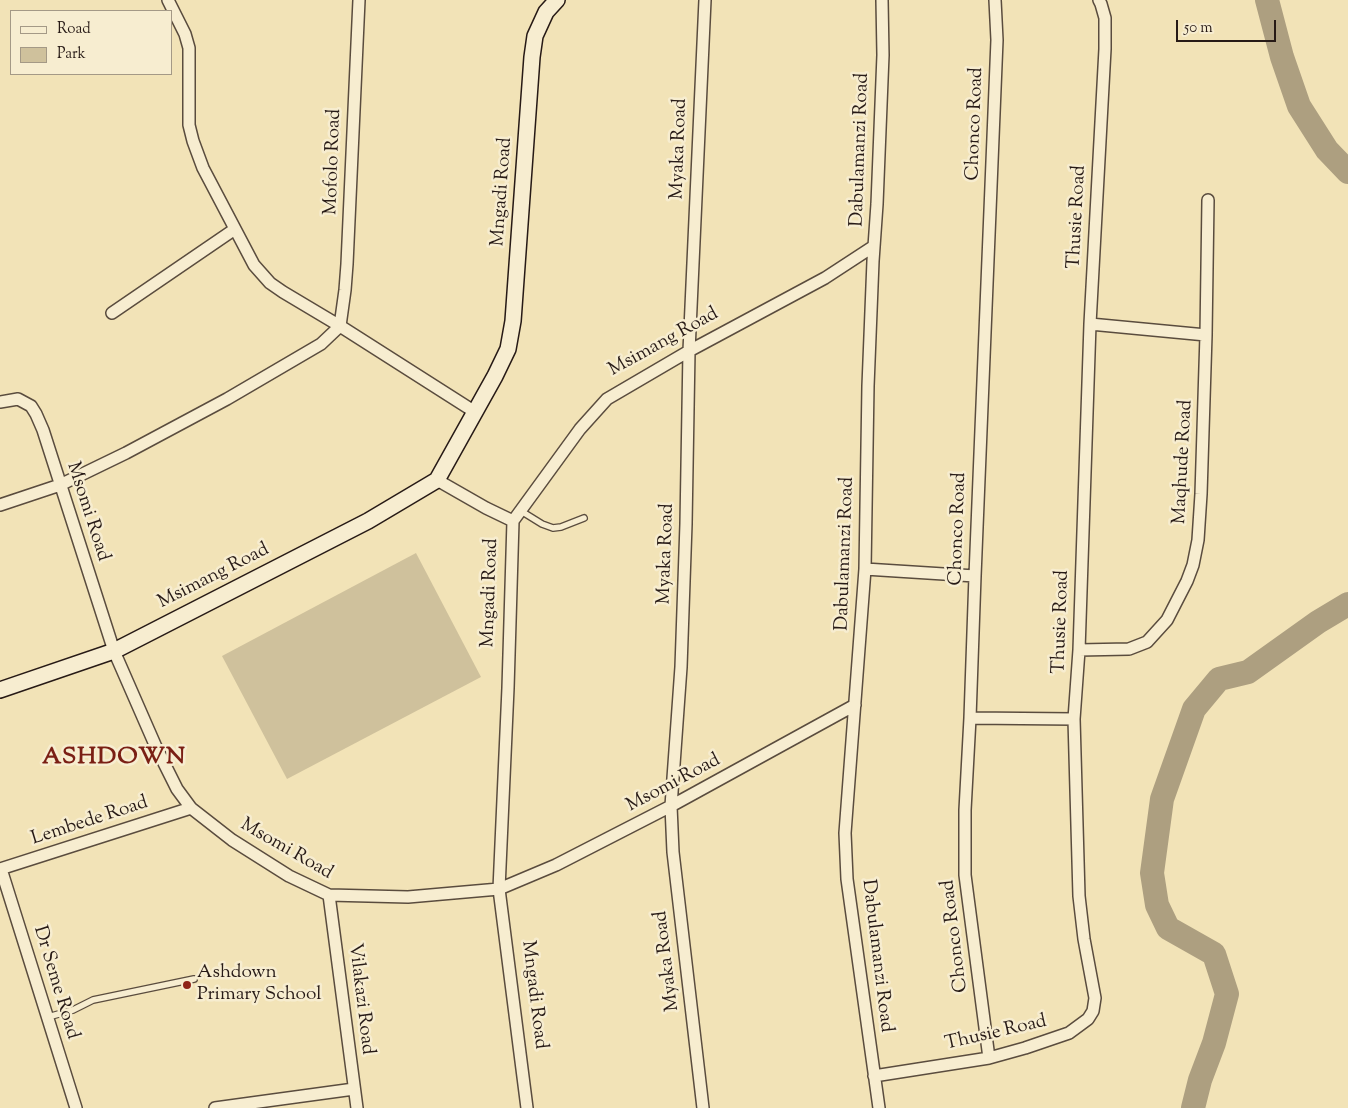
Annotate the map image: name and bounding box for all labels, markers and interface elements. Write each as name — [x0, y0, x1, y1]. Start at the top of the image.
legend — [10, 10, 172, 75]
scale bar — [1178, 10, 1278, 42]
text: 50 m — [1184, 18, 1213, 39]
text: Road — [57, 19, 91, 40]
text: Park — [57, 44, 86, 65]
street label: Chonco Road — [963, 67, 989, 181]
street label: Dabulamanzi Road — [847, 73, 875, 227]
street label: Myaka Road — [667, 98, 693, 200]
street label: Mofolo Road — [321, 108, 347, 216]
street label: Mngadi Road — [488, 137, 518, 247]
street label: Thusie Road — [1064, 165, 1092, 269]
street label: Msimang Road — [605, 303, 723, 383]
street label: Maqhude Road — [1169, 399, 1199, 525]
street label: Msomi Road — [60, 459, 114, 565]
street label: Chonco Road — [946, 472, 972, 586]
street label: Dabulamanzi Road — [832, 477, 860, 631]
street label: Myaka Road — [654, 503, 680, 605]
street label: Mngadi Road — [478, 538, 504, 648]
street label: Msimang Road — [155, 539, 273, 615]
street label: Thusie Road — [1049, 570, 1075, 674]
district label: ASHDOWN — [41, 745, 187, 773]
street label: Msomi Road — [623, 750, 725, 818]
street label: Lembede Road — [29, 792, 151, 852]
street label: Msomi Road — [236, 814, 336, 886]
street label: Dabulamanzi Road — [855, 878, 897, 1034]
street label: Chonco Road — [938, 878, 974, 994]
street label: Myaka Road — [651, 909, 685, 1013]
street label: Dr Seme Road — [27, 923, 83, 1043]
street label: Mngadi Road — [515, 939, 551, 1051]
street label: Vilakazi Road — [342, 942, 378, 1056]
place label: Ashdown Primary School — [197, 963, 322, 1007]
marker: Ashdown Primary School — [181, 979, 193, 991]
street label: Thusie Road — [943, 1011, 1049, 1057]

